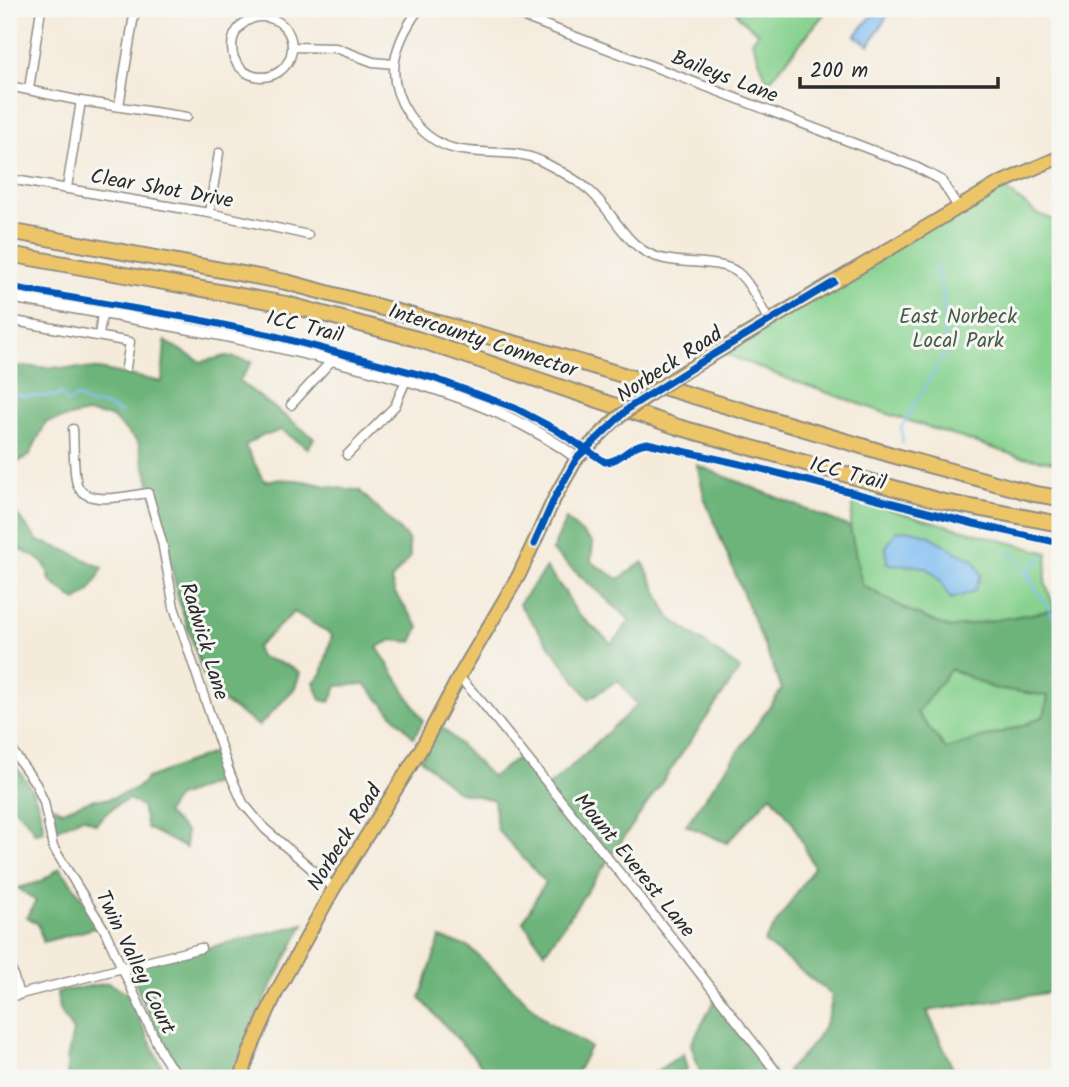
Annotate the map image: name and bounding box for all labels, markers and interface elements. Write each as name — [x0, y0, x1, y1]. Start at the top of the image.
street label: Baileys Lane — [666, 42, 783, 113]
scale bar — [800, 46, 997, 90]
text: 200 m — [810, 55, 868, 88]
street label: Clear Shot Drive — [88, 161, 236, 218]
street label: Intercounty Connector — [384, 295, 582, 388]
park label: East Norbeck Local Park — [899, 301, 1017, 358]
street label: ICC Trail — [263, 302, 347, 353]
street label: Norbeck Road — [610, 318, 730, 412]
street label: ICC Trail — [806, 448, 890, 501]
street label: Radwick Lane — [170, 579, 237, 705]
street label: Norbeck Road — [299, 777, 392, 898]
street label: Mount Everest Lane — [565, 786, 703, 946]
street label: Twin Valley Court — [86, 885, 184, 1041]

